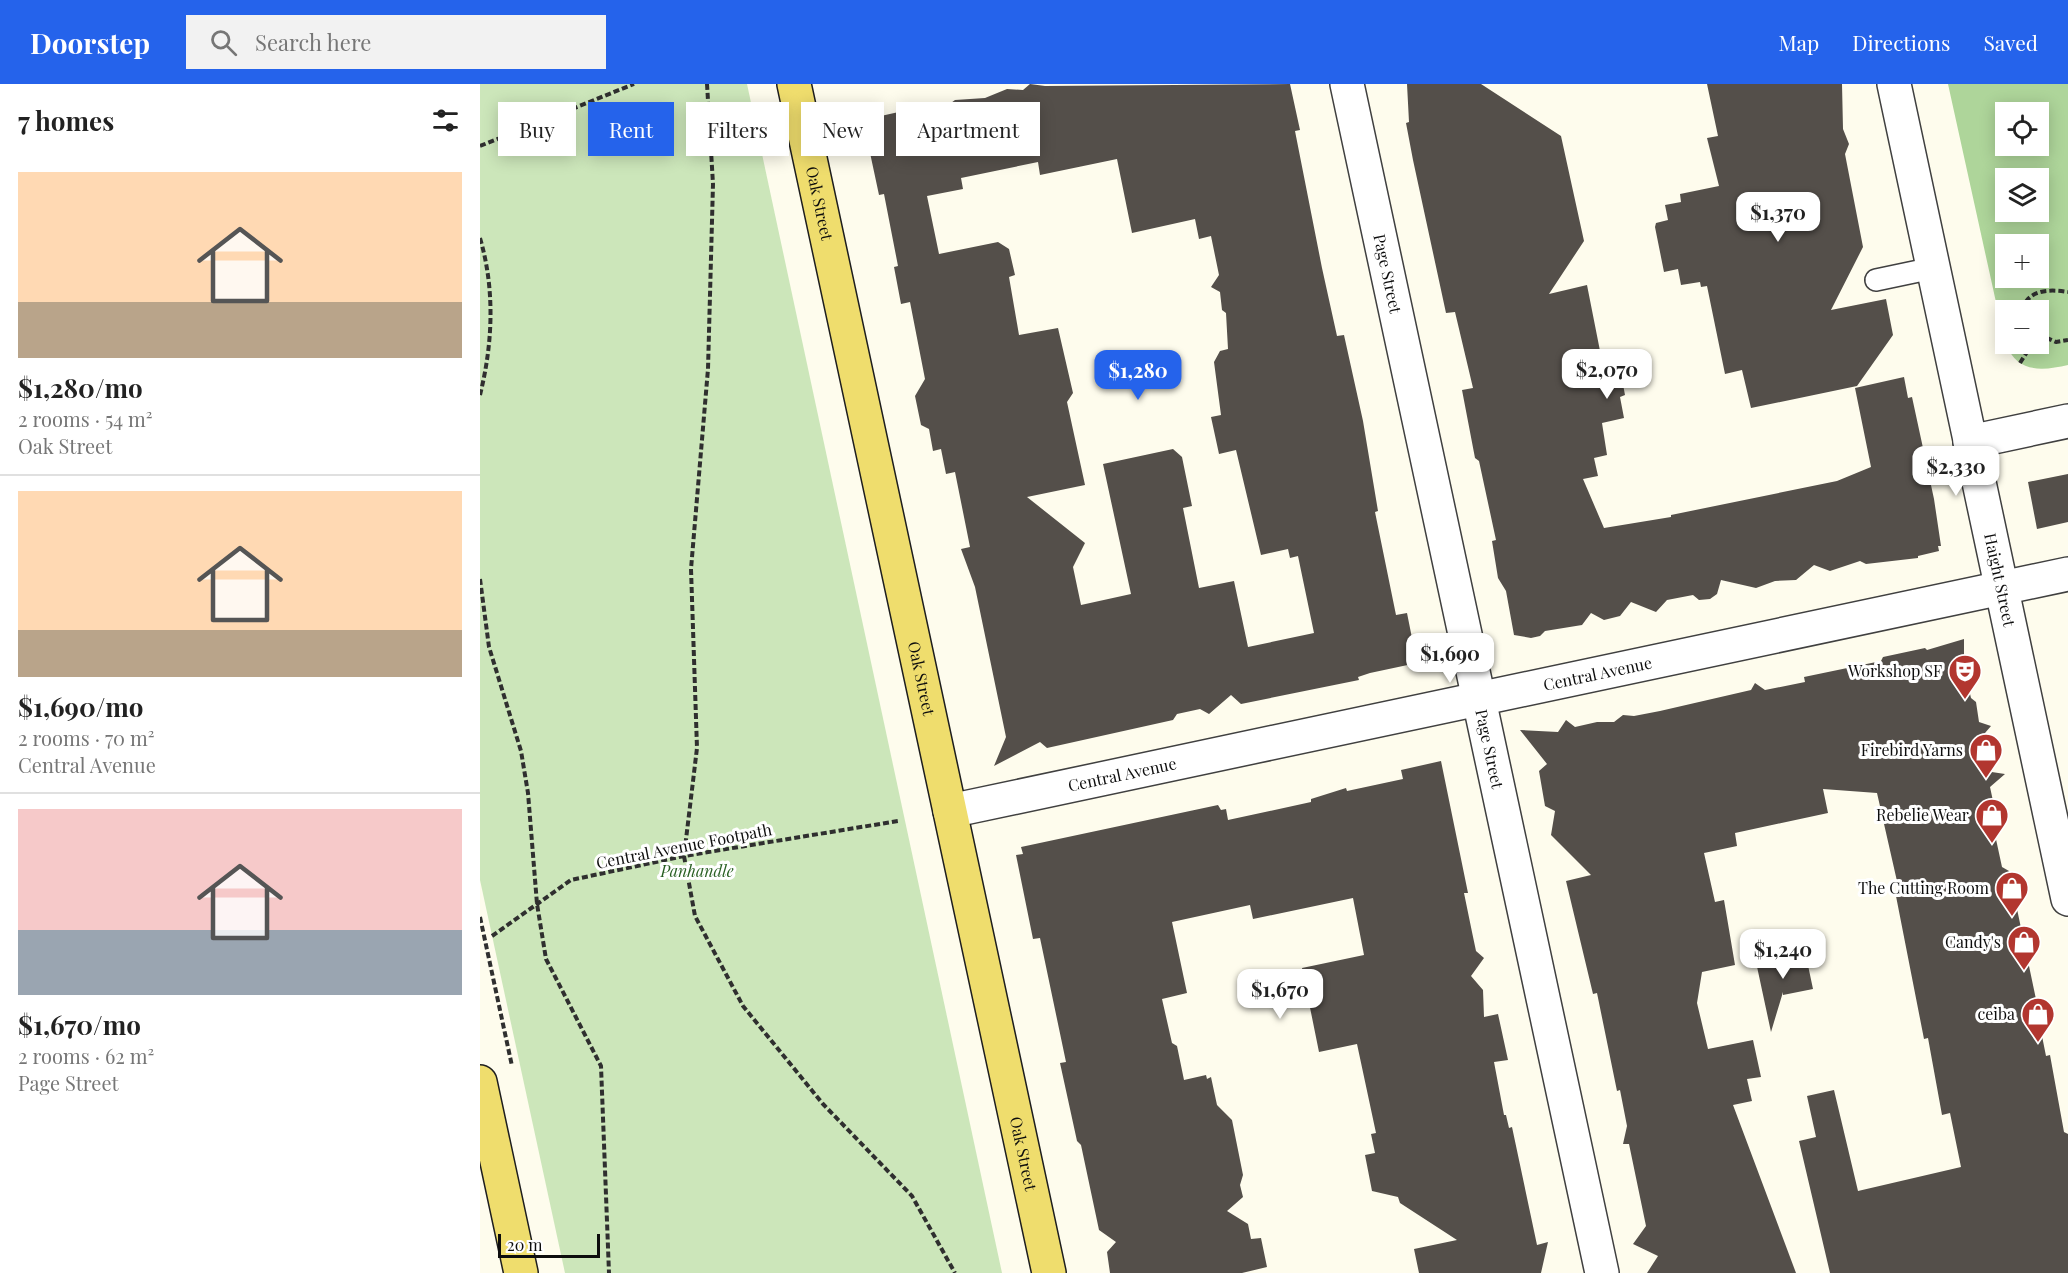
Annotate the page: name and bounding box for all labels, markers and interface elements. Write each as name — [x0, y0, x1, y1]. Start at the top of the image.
search box — [186, 15, 606, 69]
text: Doorstep — [30, 24, 150, 61]
icon: search — [207, 26, 240, 59]
text: Search here — [255, 27, 371, 57]
text: Map — [1778, 28, 1819, 56]
text: Directions — [1852, 28, 1950, 56]
text: Saved — [1983, 28, 2038, 56]
chip: Buy — [498, 102, 576, 156]
chip: Rent — [588, 102, 674, 156]
chip: Filters — [686, 102, 789, 156]
chip: New — [801, 102, 884, 156]
chip: Apartment — [896, 102, 1040, 156]
map controls — [1995, 102, 2049, 354]
button: locate — [1995, 102, 2049, 156]
text: 7 homes — [18, 103, 114, 138]
icon: filters — [429, 104, 462, 137]
street label: Oak Street — [802, 164, 838, 243]
button: layers — [1995, 168, 2049, 222]
pin: $1,370 — [1729, 192, 1827, 243]
text: $1,370 — [1750, 198, 1806, 225]
icon: home — [186, 211, 294, 319]
street label: Page Street — [1369, 232, 1407, 316]
button: + — [1995, 234, 2049, 288]
button: − — [1995, 300, 2049, 354]
pin: $2,070 — [1558, 349, 1656, 400]
pin: $1,280 — [1089, 350, 1187, 401]
text: $2,070 — [1576, 355, 1638, 382]
text: $1,280 — [1108, 356, 1168, 383]
text: $1,280/mo — [18, 370, 143, 405]
text: 2 rooms · 54 m² — [18, 405, 153, 432]
text: Oak Street — [18, 432, 112, 459]
pin: $2,330 — [1907, 446, 2005, 497]
text: $2,330 — [1926, 452, 1986, 479]
icon: home — [186, 530, 294, 638]
street label: Haight Street — [1980, 531, 2021, 629]
pin: $1,690 — [1401, 633, 1499, 684]
street label: Oak Street — [904, 639, 940, 718]
text: $1,690 — [1420, 639, 1480, 666]
street label: Central Avenue — [1541, 652, 1654, 695]
theatre icon: Workshop SF — [1947, 653, 1983, 700]
place label: Workshop SF — [1847, 660, 1942, 681]
text: $1,690/mo — [18, 689, 143, 724]
street label: Page Street — [1471, 707, 1509, 791]
text: 2 rooms · 70 m² — [18, 724, 155, 751]
shop icon: Firebird Yarns — [1968, 732, 2004, 779]
place label: Firebird Yarns — [1861, 739, 1963, 760]
text: Central Avenue — [18, 751, 156, 778]
street label: Central Avenue — [1066, 752, 1178, 796]
shop icon: Rebelie Wear — [1974, 797, 2010, 844]
place label: Rebelie Wear — [1876, 804, 1969, 825]
street label: Central Avenue Footpath — [594, 818, 774, 873]
icon: home — [186, 848, 294, 956]
park label: Panhandle — [659, 860, 734, 881]
shop icon: The Cutting Room — [1994, 870, 2030, 917]
place label: The Cutting Room — [1858, 877, 1989, 898]
shop icon: Candy's — [2006, 924, 2042, 971]
pin: $1,240 — [1734, 929, 1832, 980]
place label: Candy's — [1945, 931, 2001, 952]
text: $1,240 — [1754, 935, 1812, 962]
pin: $1,670 — [1231, 969, 1329, 1020]
text: $1,670 — [1251, 975, 1309, 1002]
shop icon: ceiba — [2020, 996, 2056, 1043]
place label: ceiba — [1977, 1003, 2015, 1024]
text: $1,670/mo — [18, 1007, 141, 1042]
text: 2 rooms · 62 m² — [18, 1042, 154, 1069]
text: Page Street — [18, 1069, 119, 1096]
street label: Oak Street — [1006, 1114, 1042, 1193]
scale bar — [498, 1231, 600, 1258]
text: 20 m — [507, 1234, 542, 1255]

